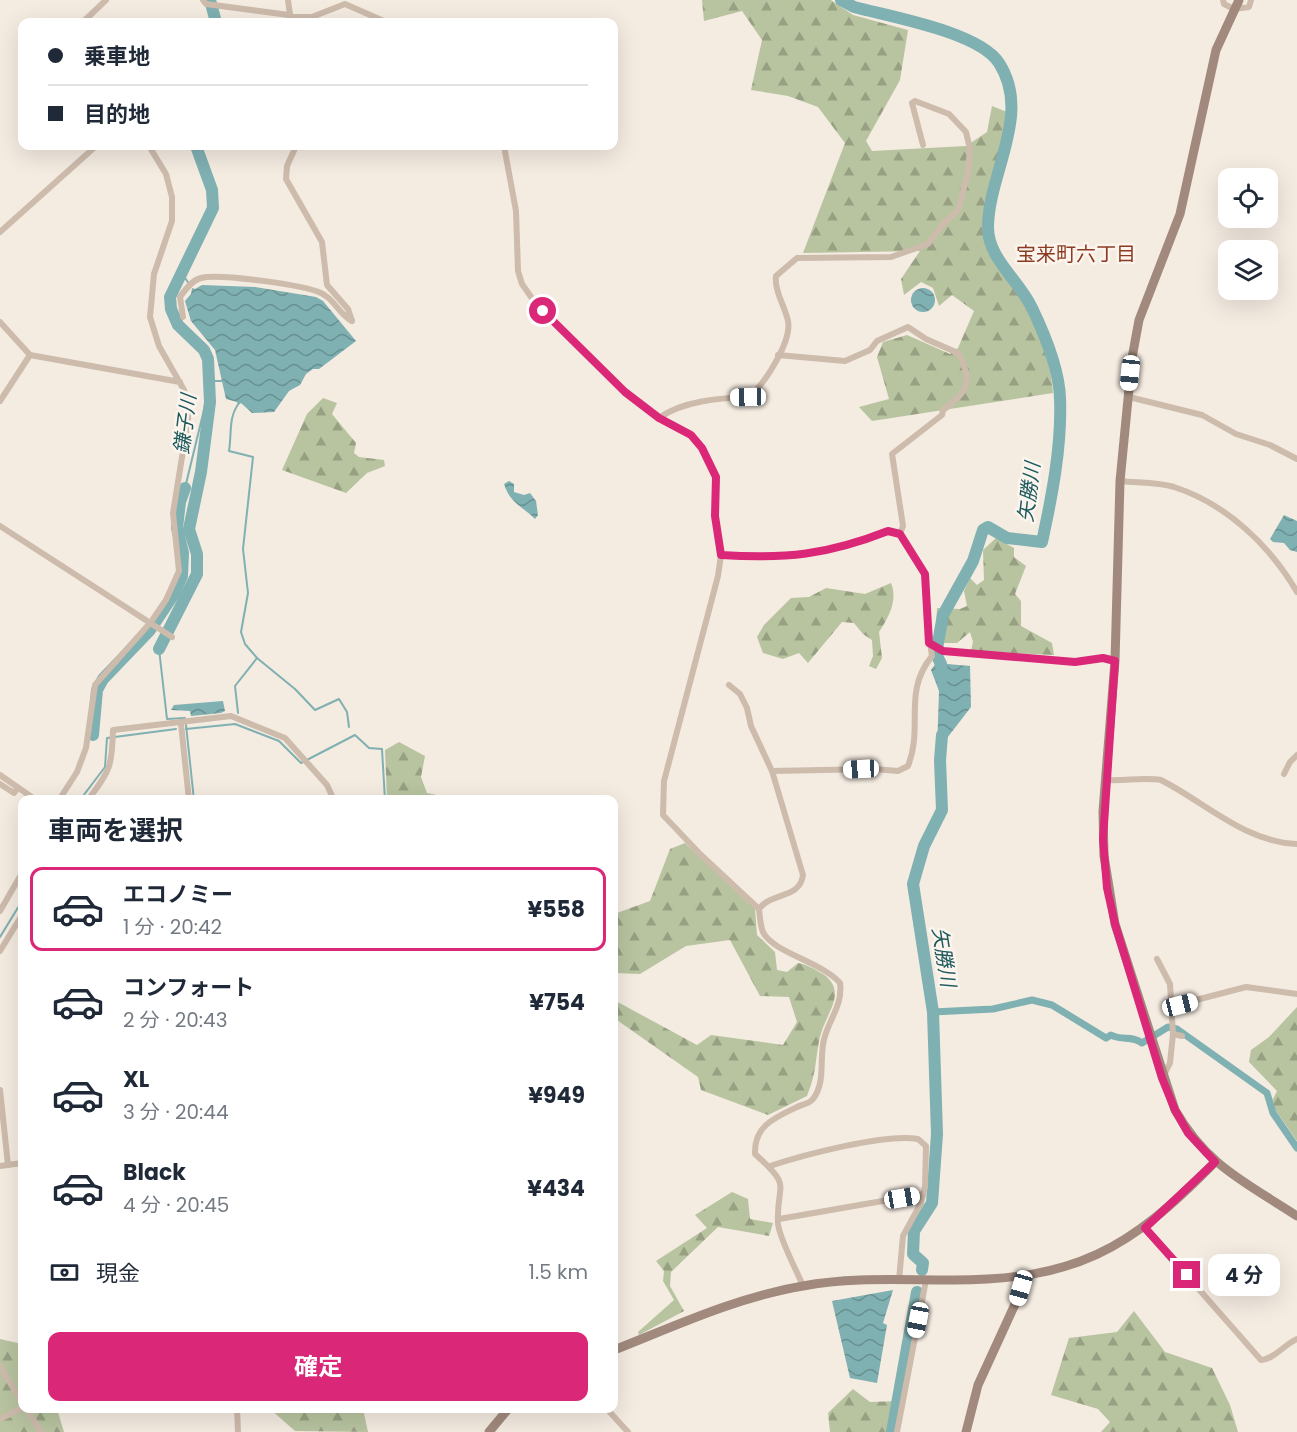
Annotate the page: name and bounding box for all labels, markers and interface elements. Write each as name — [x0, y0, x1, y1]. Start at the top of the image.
text: 乗車地 — [84, 41, 150, 72]
text: 目的地 — [84, 99, 150, 130]
map controls — [1218, 168, 1278, 300]
button: locate — [1218, 168, 1278, 228]
district label: 宝来町六丁目 — [1016, 240, 1136, 268]
button: layers — [1218, 240, 1278, 300]
route start — [529, 297, 556, 324]
car — [1119, 354, 1141, 392]
car — [730, 388, 766, 406]
water label: 鎌子川 — [167, 391, 203, 455]
water label: 矢勝川 — [1011, 459, 1047, 523]
car — [843, 759, 879, 779]
text: 車両を選択 — [48, 812, 183, 849]
text: エコノミー — [123, 879, 233, 910]
icon: car — [51, 882, 105, 936]
text: ¥558 — [527, 894, 585, 925]
text: 1 分 · 20:42 — [123, 913, 222, 941]
water label: 矢勝川 — [925, 925, 963, 991]
text: コンフォート — [123, 972, 254, 1003]
icon: car — [51, 975, 105, 1029]
text: ¥754 — [529, 987, 585, 1018]
car — [1160, 992, 1200, 1018]
text: 2 分 · 20:43 — [123, 1006, 227, 1034]
text: XL — [123, 1064, 149, 1095]
icon: car — [51, 1068, 105, 1122]
text: ¥949 — [528, 1080, 585, 1111]
text: 3 分 · 20:44 — [123, 1098, 229, 1126]
text: Black — [123, 1157, 186, 1188]
icon: car — [51, 1161, 105, 1215]
text: ¥434 — [527, 1173, 585, 1204]
car — [883, 1186, 921, 1210]
text: 4 分 · 20:45 — [123, 1191, 229, 1219]
callout: 4 分 — [1208, 1254, 1280, 1296]
icon: cash — [48, 1256, 81, 1289]
text: 現金 — [96, 1258, 140, 1289]
text: 1.5 km — [529, 1258, 588, 1286]
route end — [1173, 1261, 1200, 1288]
text: 4 分 — [1225, 1261, 1263, 1289]
car — [1007, 1268, 1035, 1308]
car — [906, 1301, 930, 1339]
button: 確定 — [48, 1332, 588, 1401]

